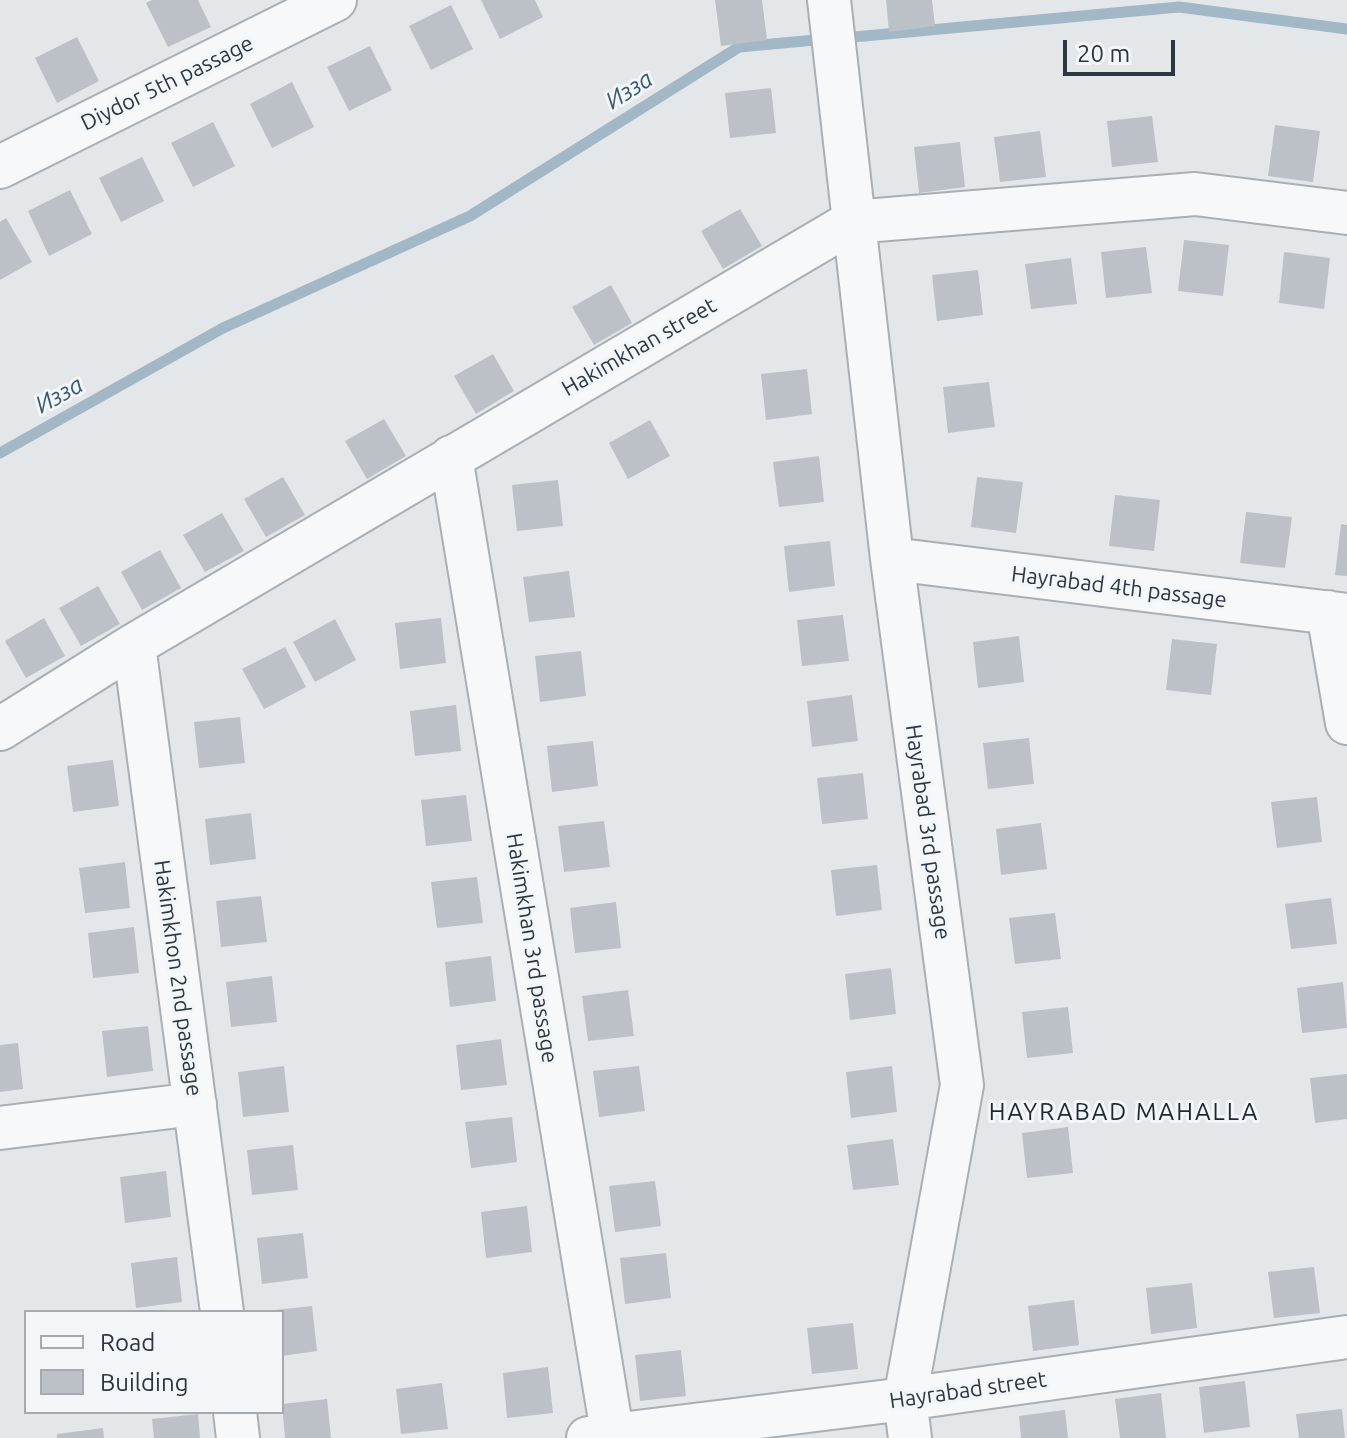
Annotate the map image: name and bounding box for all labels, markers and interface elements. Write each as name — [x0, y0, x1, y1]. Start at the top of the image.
scale bar — [1067, 24, 1179, 74]
street label: Diydor 5th passage — [76, 30, 258, 136]
text: 20 m — [1077, 40, 1130, 67]
water label: Изза — [600, 65, 658, 115]
street label: Hakimkhаn street — [557, 292, 721, 402]
water label: Изза — [30, 370, 88, 420]
street label: Hayrabad 4th passage — [1010, 561, 1228, 613]
street label: Hayrabad 3rd passage — [900, 723, 956, 941]
street label: Hakimkhаn 3rd passage — [501, 831, 563, 1065]
street label: Hakimkhon 2nd passage — [148, 858, 208, 1098]
district label: HAYRABAD MAHALLA — [989, 1098, 1259, 1126]
legend — [24, 1310, 284, 1414]
text: Road — [100, 1329, 155, 1356]
street label: Hayrabad street — [888, 1366, 1048, 1414]
text: Building — [100, 1369, 188, 1396]

